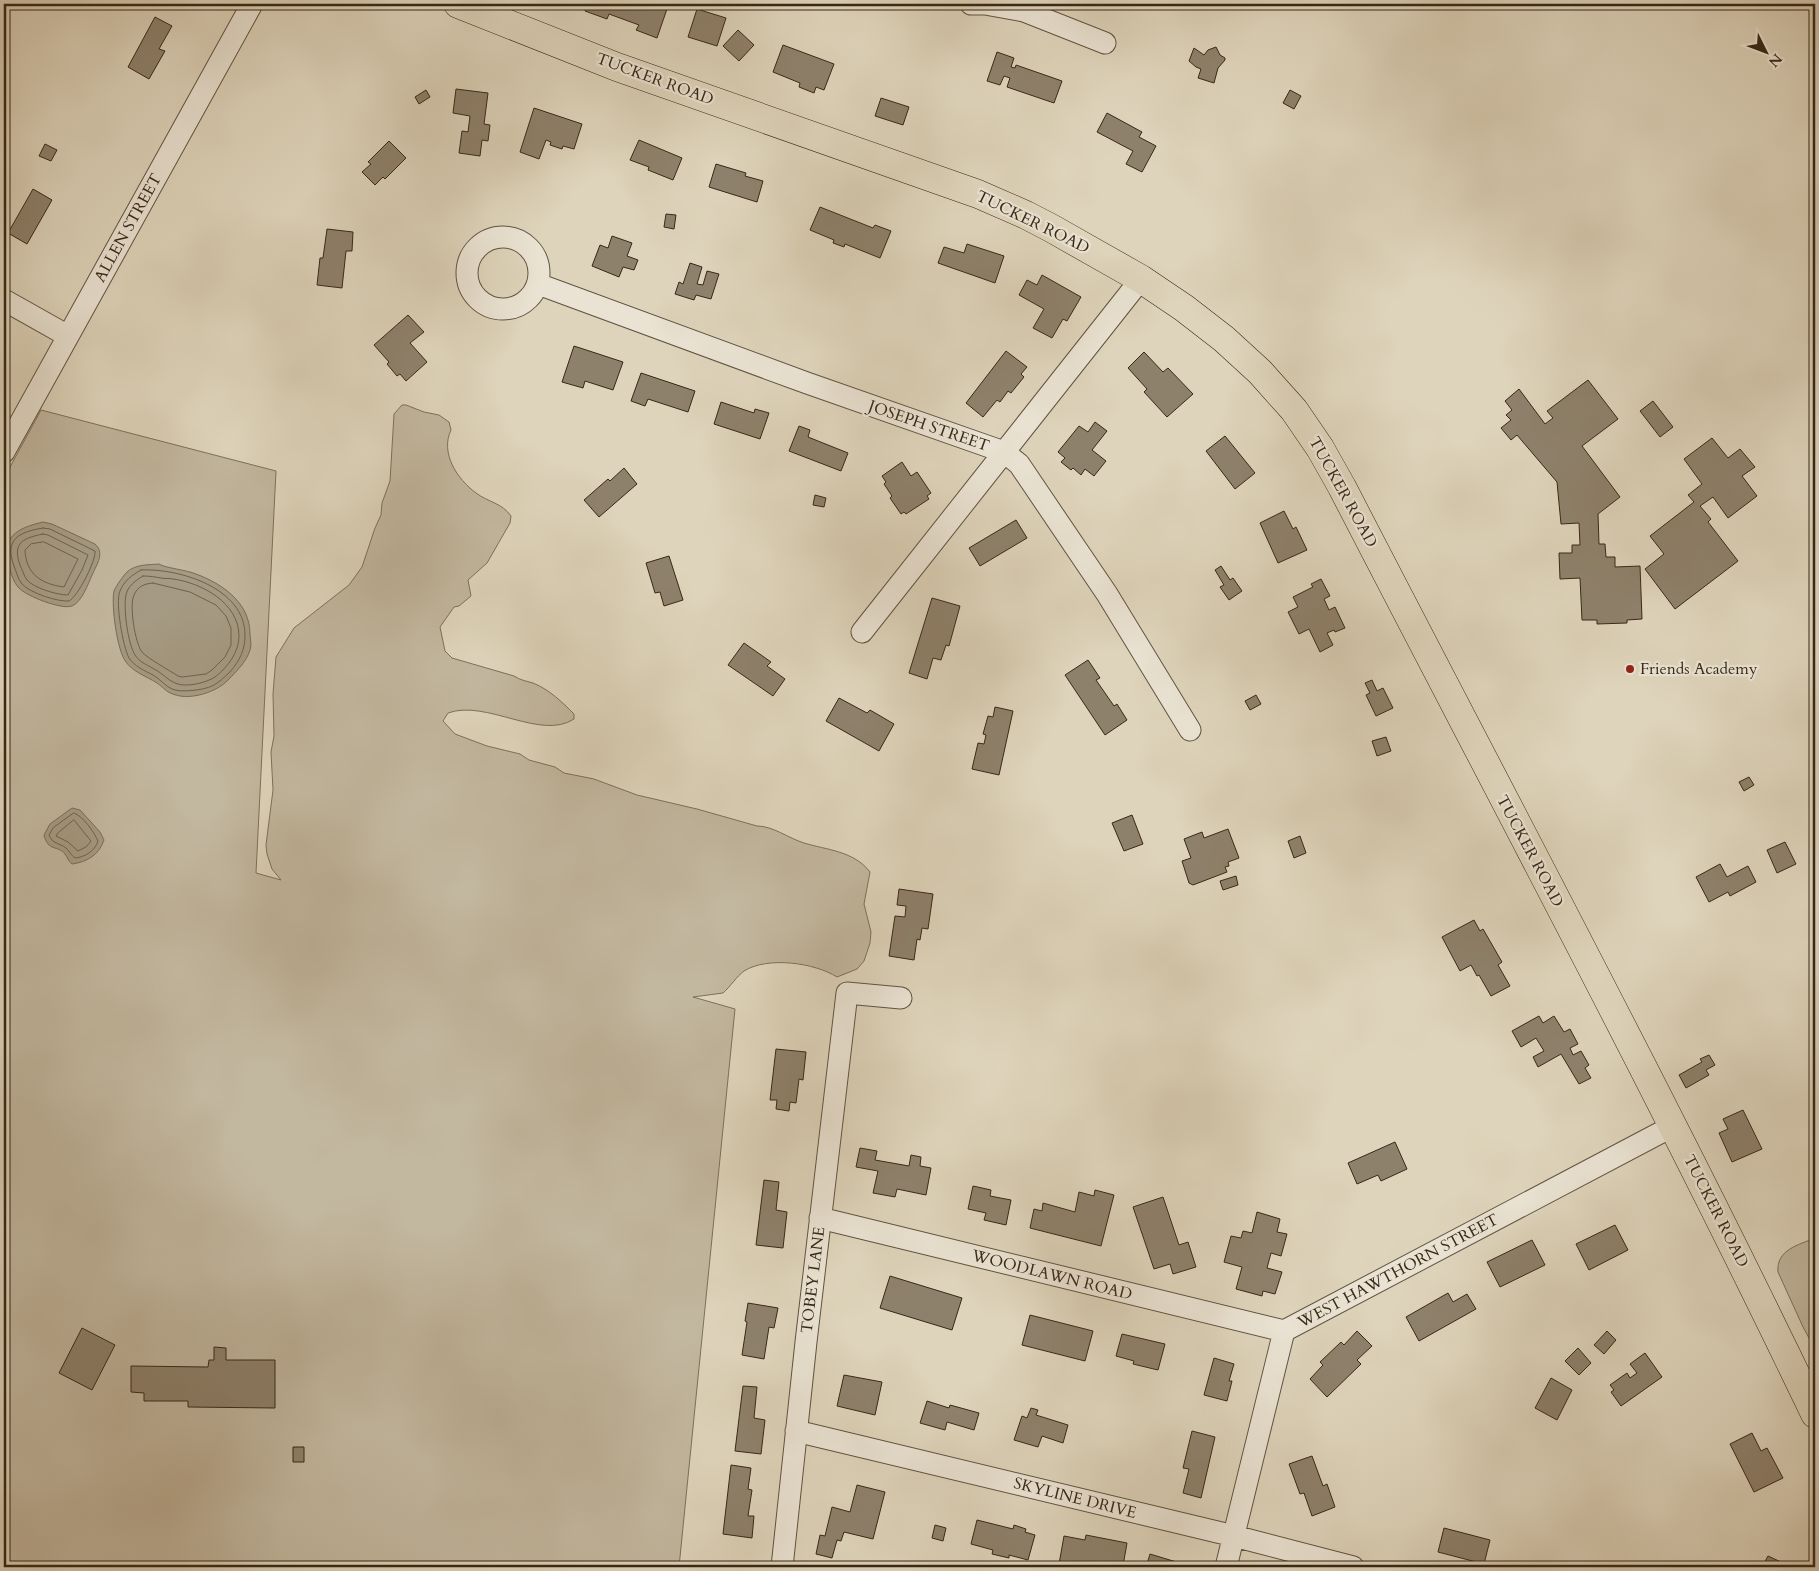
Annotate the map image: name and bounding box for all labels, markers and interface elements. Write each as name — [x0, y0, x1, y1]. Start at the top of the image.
north arrow — [1742, 28, 1792, 78]
street label: TUCKER ROAD — [593, 48, 717, 110]
text: N — [1764, 49, 1786, 71]
street label: ALLEN STREET — [89, 170, 167, 286]
street label: TUCKER ROAD — [973, 185, 1093, 259]
street label: JOSEPH STREET — [864, 394, 993, 457]
street label: TUCKER ROAD — [1303, 433, 1383, 551]
place label: Friends Academy — [1640, 658, 1758, 680]
marker: Friends Academy — [1624, 663, 1636, 675]
street label: TUCKER ROAD — [1491, 791, 1569, 911]
street label: TUCKER ROAD — [1678, 1151, 1754, 1271]
street label: WEST HAWTHORN STREET — [1293, 1209, 1502, 1334]
street label: TOBEY LANE — [796, 1225, 830, 1335]
street label: WOODLAWN ROAD — [969, 1244, 1134, 1306]
street label: SKYLINE DRIVE — [1011, 1472, 1139, 1524]

